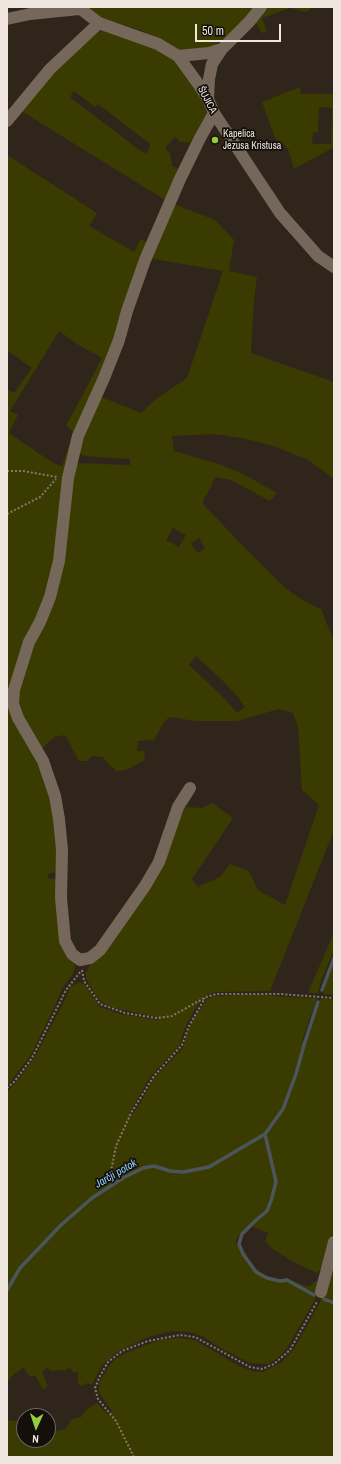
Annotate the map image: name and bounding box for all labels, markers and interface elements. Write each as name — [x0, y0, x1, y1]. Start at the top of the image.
scale bar — [197, 16, 283, 42]
text: 50 m — [202, 23, 224, 39]
street label: ŠUJICA — [195, 84, 219, 116]
place label: Kapelica Jezusa Kristusa — [223, 128, 281, 152]
marker: Kapelica Jezusa Kristusa — [210, 135, 220, 145]
water label: Jarčji potok — [93, 1157, 139, 1191]
north arrow — [16, 1408, 56, 1448]
text: N — [32, 1432, 39, 1446]

